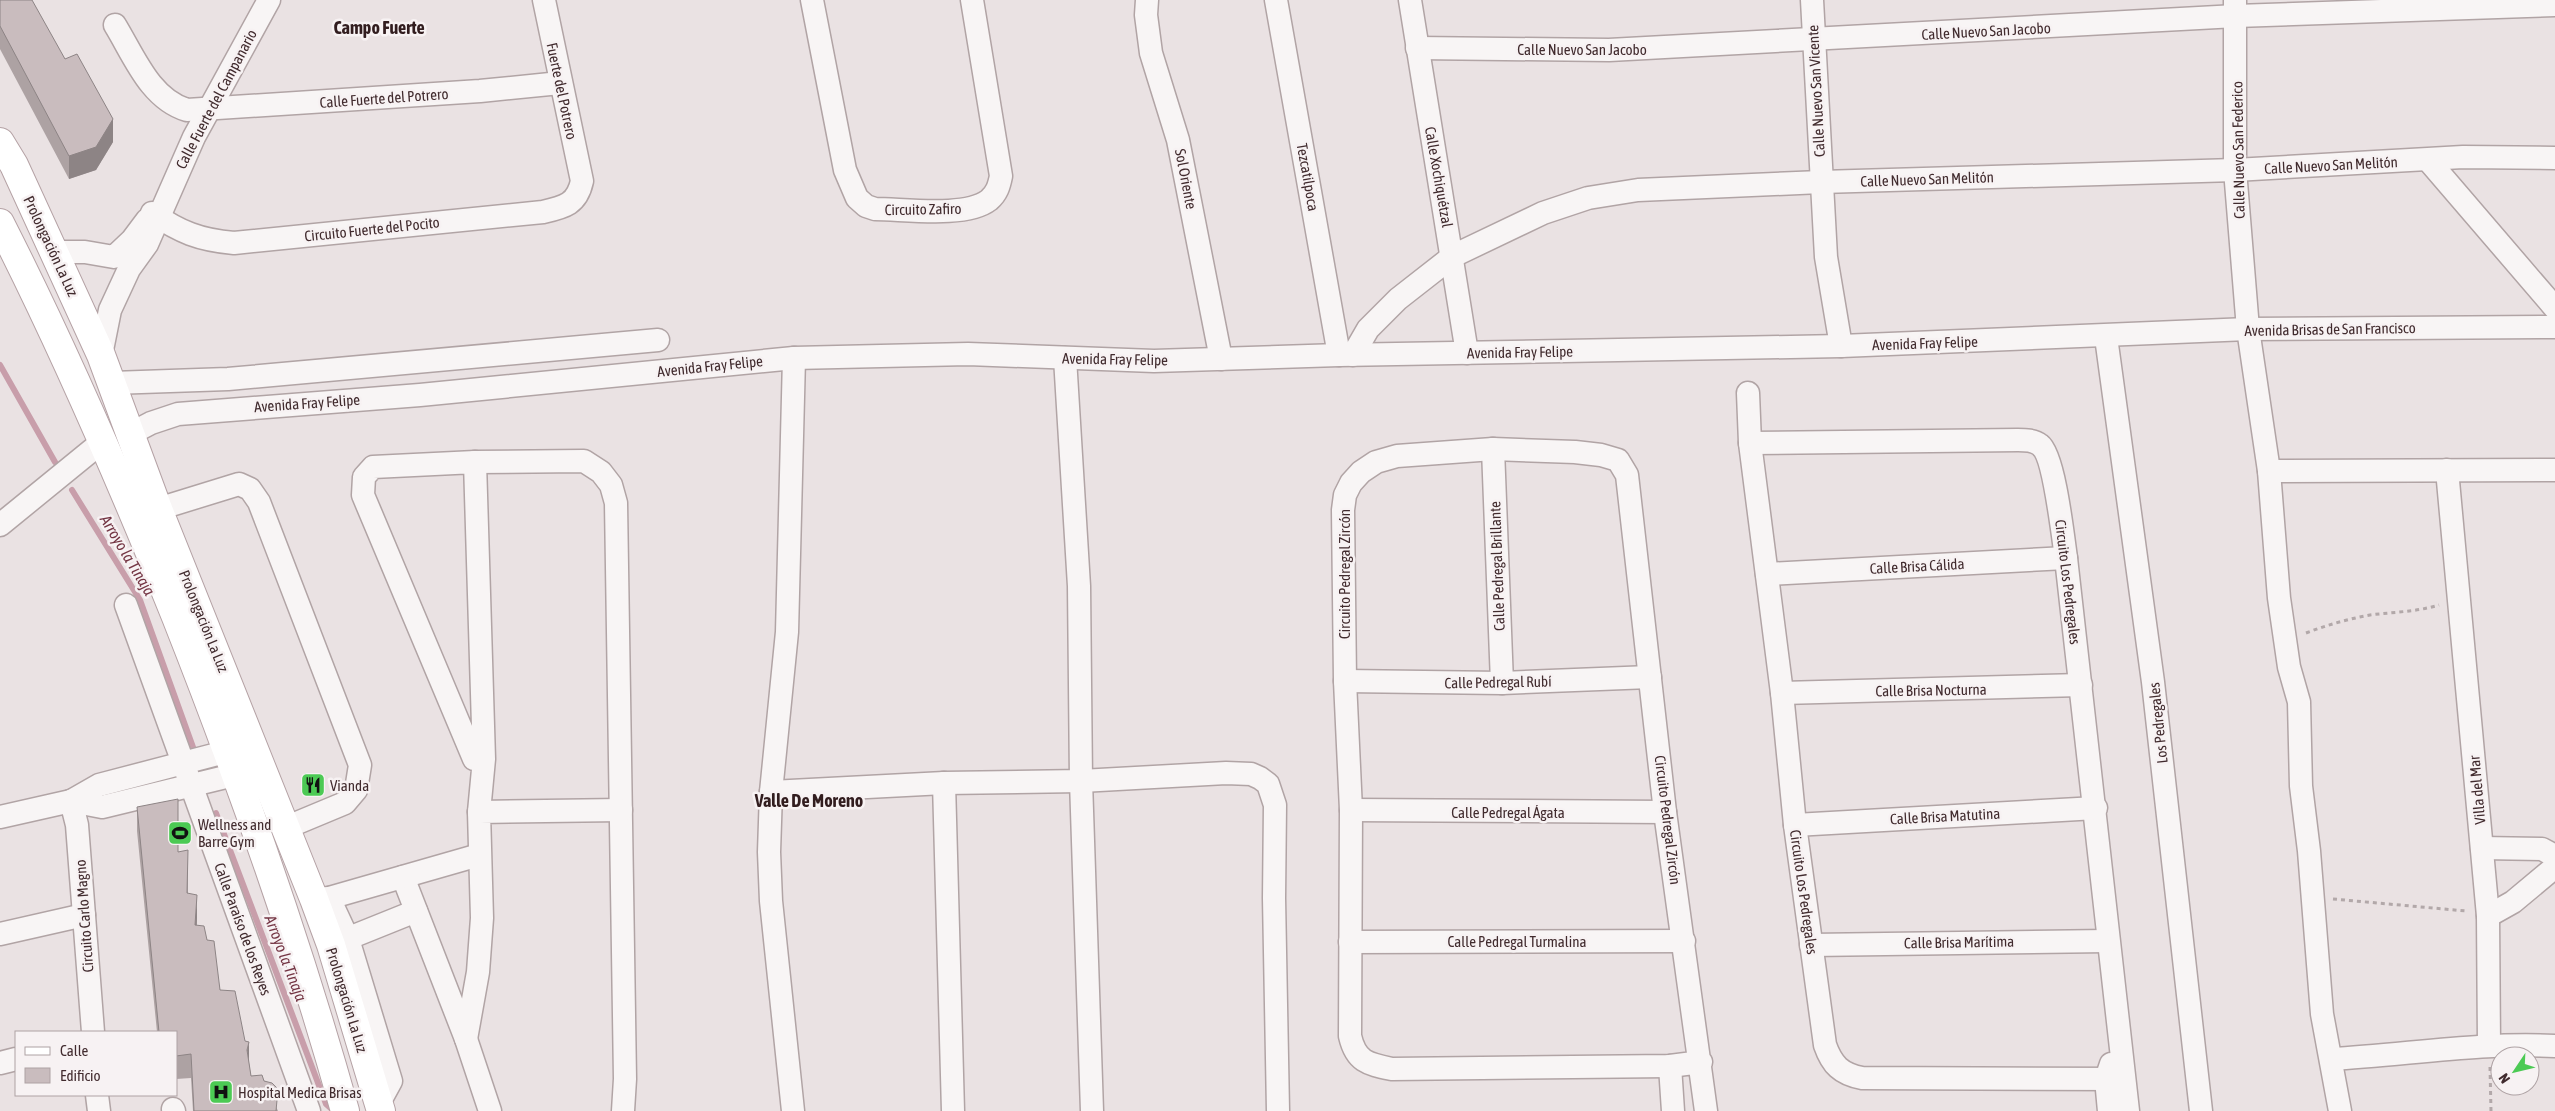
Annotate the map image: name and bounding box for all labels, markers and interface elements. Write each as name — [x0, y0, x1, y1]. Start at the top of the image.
district label: Campo Fuerte — [333, 17, 425, 38]
street label: Calle Nuevo San Jacobo — [1921, 19, 2051, 43]
street label: Calle Nuevo San Vicente — [1804, 24, 1828, 158]
street label: Calle Fuerte del Campanario — [172, 26, 260, 172]
street label: Fuerte del Potrero — [543, 41, 581, 141]
street label: Calle Nuevo San Jacobo — [1517, 41, 1647, 58]
street label: Calle Nuevo San Federico — [2228, 81, 2248, 219]
street label: Calle Fuerte del Potrero — [319, 85, 449, 111]
street label: Calle Xochiquétzal — [1422, 125, 1456, 229]
street label: Tezcatilpoca — [1294, 142, 1322, 212]
street label: Sol Oriente — [1172, 147, 1200, 211]
street label: Calle Nuevo San Melitón — [2264, 153, 2398, 177]
street label: Calle Nuevo San Melitón — [1860, 168, 1994, 190]
street label: Prolongación La Luz — [20, 193, 82, 299]
street label: Circuito Zafiro — [884, 200, 962, 218]
street label: Circuito Fuerte del Pocito — [304, 213, 440, 245]
street label: Avenida Brisas de San Francisco — [2244, 319, 2416, 339]
street label: Avenida Fray Felipe — [1872, 333, 1978, 353]
street label: Avenida Fray Felipe — [1467, 343, 1573, 361]
street label: Avenida Fray Felipe — [1062, 350, 1168, 368]
street label: Avenida Fray Felipe — [656, 352, 764, 380]
street label: Avenida Fray Felipe — [254, 391, 361, 415]
street label: Calle Pedregal Brillante — [1486, 501, 1508, 631]
street label: Circuito Pedregal Zircón — [1336, 509, 1353, 639]
water label: Arroyo la Tinaja — [96, 511, 159, 599]
street label: Circuito Los Pedregales — [2052, 519, 2084, 645]
street label: Calle Brisa Cálida — [1869, 555, 1965, 577]
street label: Prolongación La Luz — [176, 567, 232, 675]
street label: Calle Pedregal Rubí — [1444, 673, 1552, 691]
street label: Calle Brisa Nocturna — [1875, 681, 1987, 699]
street label: Los Pedregales — [2145, 682, 2171, 764]
street label: Circuito Pedregal Zircón — [1652, 754, 1684, 886]
street label: Villa del Mar — [2465, 754, 2488, 825]
restaurant icon: Vianda — [300, 772, 326, 798]
place label: Vianda — [330, 777, 369, 794]
district label: Valle De Moreno — [754, 790, 863, 811]
street label: Calle Pedregal Ágata — [1451, 804, 1565, 821]
street label: Calle Brisa Matutina — [1889, 805, 2001, 827]
place label: Wellness and Barre Gym — [198, 816, 271, 850]
sports icon: Wellness and Barre Gym — [167, 820, 193, 846]
street label: Circuito Los Pedregales — [1787, 829, 1821, 955]
street label: Circuito Carlo Magno — [72, 859, 96, 973]
street label: Calle Paraíso de los Reyes — [211, 860, 275, 998]
water label: Arroyo la Tinaja — [260, 912, 311, 1004]
street label: Calle Pedregal Turmalina — [1448, 933, 1586, 950]
street label: Calle Brisa Marítima — [1904, 933, 2014, 951]
street label: Prolongación La Luz — [323, 946, 371, 1055]
legend — [15, 1031, 178, 1096]
text: Calle — [60, 1042, 89, 1059]
north arrow — [2490, 1046, 2540, 1096]
text: Edificio — [60, 1067, 101, 1084]
text: N — [2495, 1070, 2513, 1086]
hospital icon: Hospital Medica Brisas — [208, 1079, 234, 1105]
place label: Hospital Medica Brisas — [238, 1084, 361, 1101]

